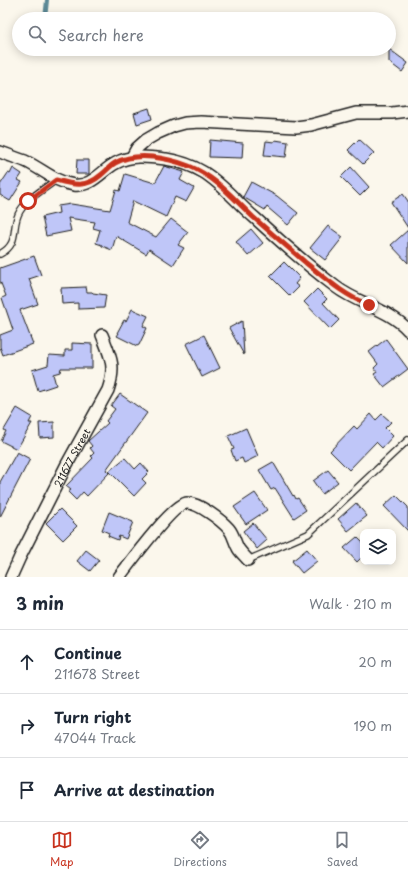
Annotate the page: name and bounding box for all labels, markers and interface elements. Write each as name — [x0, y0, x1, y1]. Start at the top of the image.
search box — [12, 12, 396, 56]
icon: search — [26, 23, 48, 45]
text: Search here — [58, 23, 144, 46]
route start — [19, 192, 37, 210]
route end — [360, 296, 378, 314]
street label: 211677 Street — [49, 425, 93, 489]
map controls — [360, 529, 396, 565]
button: layers — [360, 529, 396, 565]
text: 3 min — [16, 590, 64, 616]
text: Walk · 210 m — [309, 594, 392, 613]
text: Continue — [54, 641, 122, 664]
icon: ahead — [16, 651, 38, 673]
text: 20 m — [358, 652, 392, 671]
text: 211678 Street — [54, 664, 140, 683]
text: Turn right — [54, 705, 131, 728]
icon: right — [16, 715, 38, 737]
text: 190 m — [353, 716, 392, 735]
text: 47044 Track — [54, 728, 136, 747]
text: Arrive at destination — [54, 778, 215, 801]
icon: arrive — [16, 779, 38, 801]
tab: Map — [50, 829, 73, 870]
tab: Directions — [173, 829, 227, 870]
tab: Saved — [327, 829, 358, 870]

